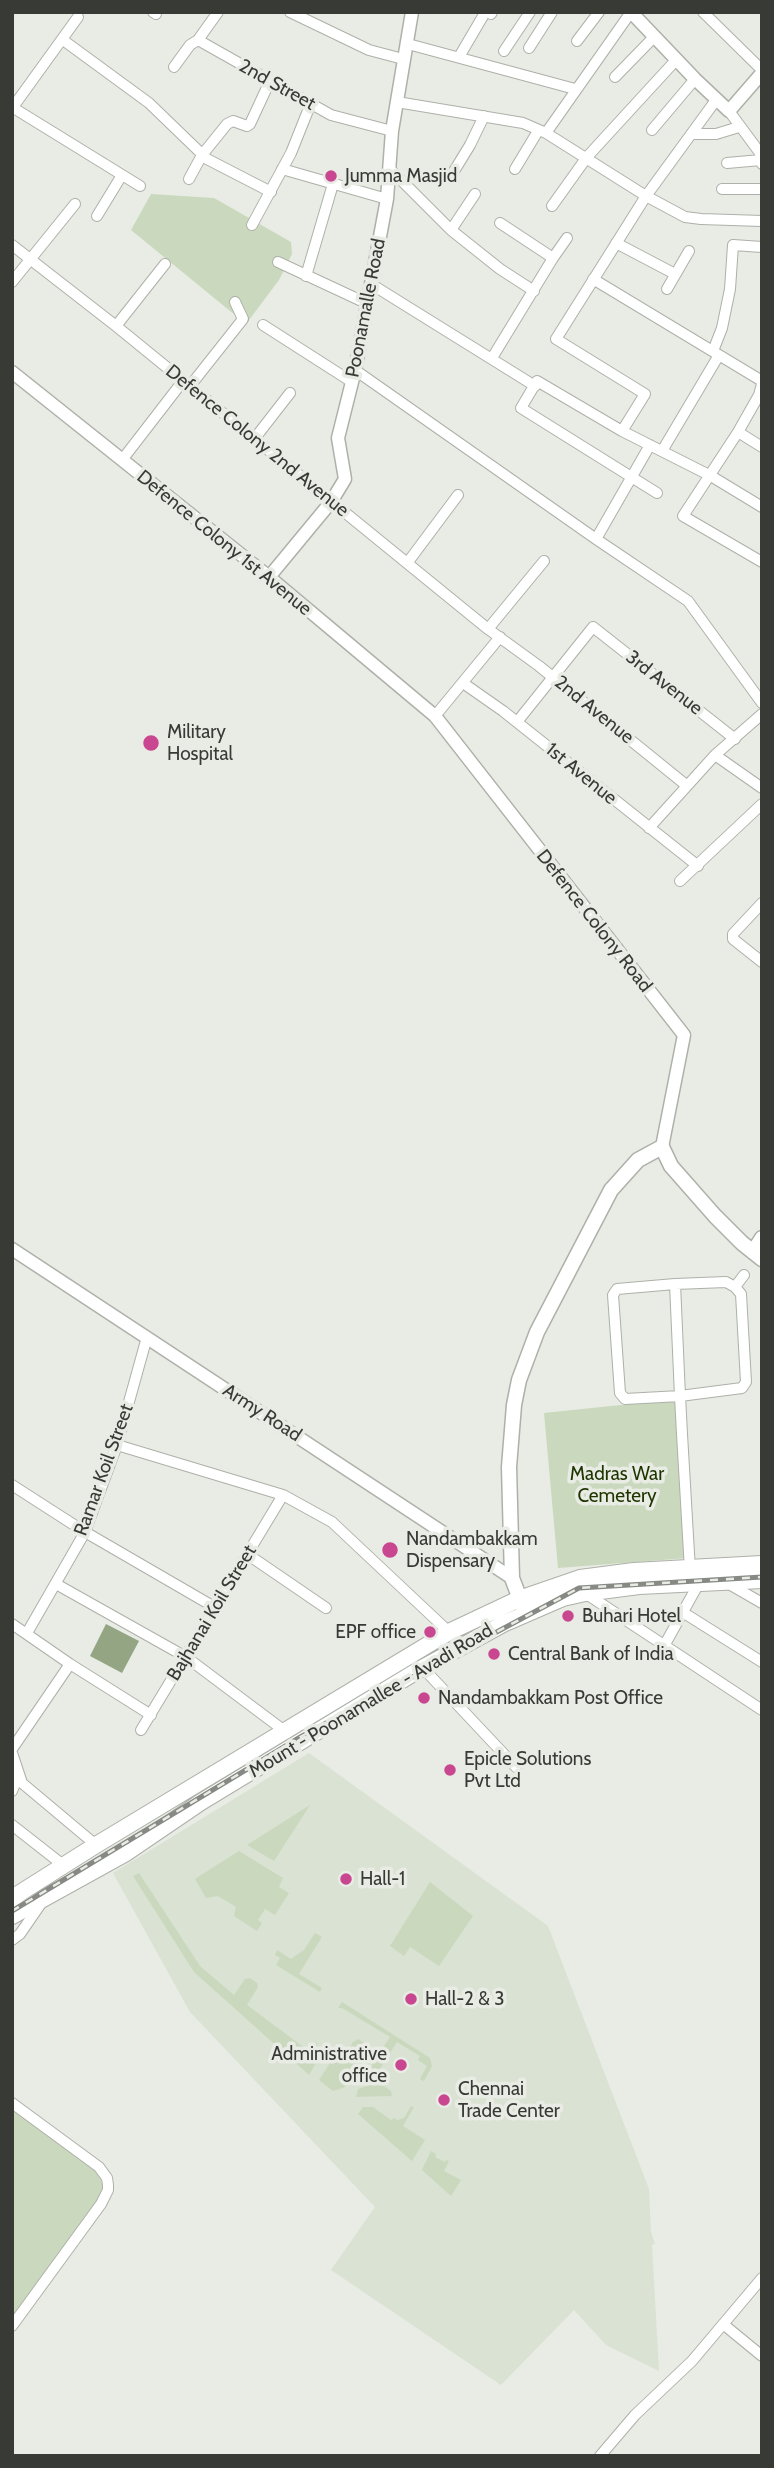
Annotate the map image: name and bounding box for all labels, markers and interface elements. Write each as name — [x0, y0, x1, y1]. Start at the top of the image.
street label: 2nd Street — [235, 55, 319, 115]
place label: Jumma Masjid — [345, 165, 457, 187]
marker: Jumma Masjid — [323, 168, 339, 184]
street label: Poonamalle Road — [341, 237, 391, 379]
street label: Defence Colony 2nd Avenue — [161, 360, 353, 522]
street label: Defence Colony 1st Avenue — [132, 465, 316, 621]
street label: 3rd Avenue — [621, 646, 707, 720]
street label: 2nd Avenue — [550, 671, 638, 749]
place label: Military Hospital — [167, 721, 233, 765]
marker: Military Hospital — [141, 733, 161, 753]
street label: 1st Avenue — [541, 738, 621, 810]
street label: Defence Colony Road — [531, 845, 657, 997]
street label: Army Road — [218, 1379, 306, 1447]
street label: Ramar Koil Street — [70, 1401, 138, 1539]
park label: Madras War Cemetery — [570, 1463, 664, 1507]
place label: Nandambakkam Dispensary — [406, 1528, 538, 1572]
marker: Nandambakkam Dispensary — [380, 1540, 400, 1560]
street label: Bajhanai Koil Street — [163, 1541, 261, 1685]
place label: Buhari Hotel — [582, 1605, 681, 1627]
marker: Buhari Hotel — [560, 1608, 576, 1624]
street label: Mount - Poonamallee - Avadi Road — [245, 1619, 497, 1783]
place label: EPF office — [335, 1621, 416, 1643]
marker: EPF office — [422, 1624, 438, 1640]
place label: Central Bank of India — [508, 1643, 674, 1665]
marker: Central Bank of India — [486, 1646, 502, 1662]
place label: Nandambakkam Post Office — [438, 1687, 663, 1709]
marker: Nandambakkam Post Office — [416, 1690, 432, 1706]
place label: Epicle Solutions Pvt Ltd — [464, 1748, 591, 1792]
marker: Epicle Solutions Pvt Ltd — [442, 1762, 458, 1778]
place label: Hall-1 — [360, 1868, 405, 1890]
marker: Hall-1 — [338, 1871, 354, 1887]
place label: Hall-2 & 3 — [425, 1988, 504, 2010]
marker: Hall-2 & 3 — [403, 1991, 419, 2007]
place label: Administrative office — [271, 2043, 387, 2087]
marker: Administrative office — [393, 2057, 409, 2073]
place label: Chennai Trade Center — [458, 2078, 560, 2122]
marker: Chennai Trade Center — [436, 2092, 452, 2108]

